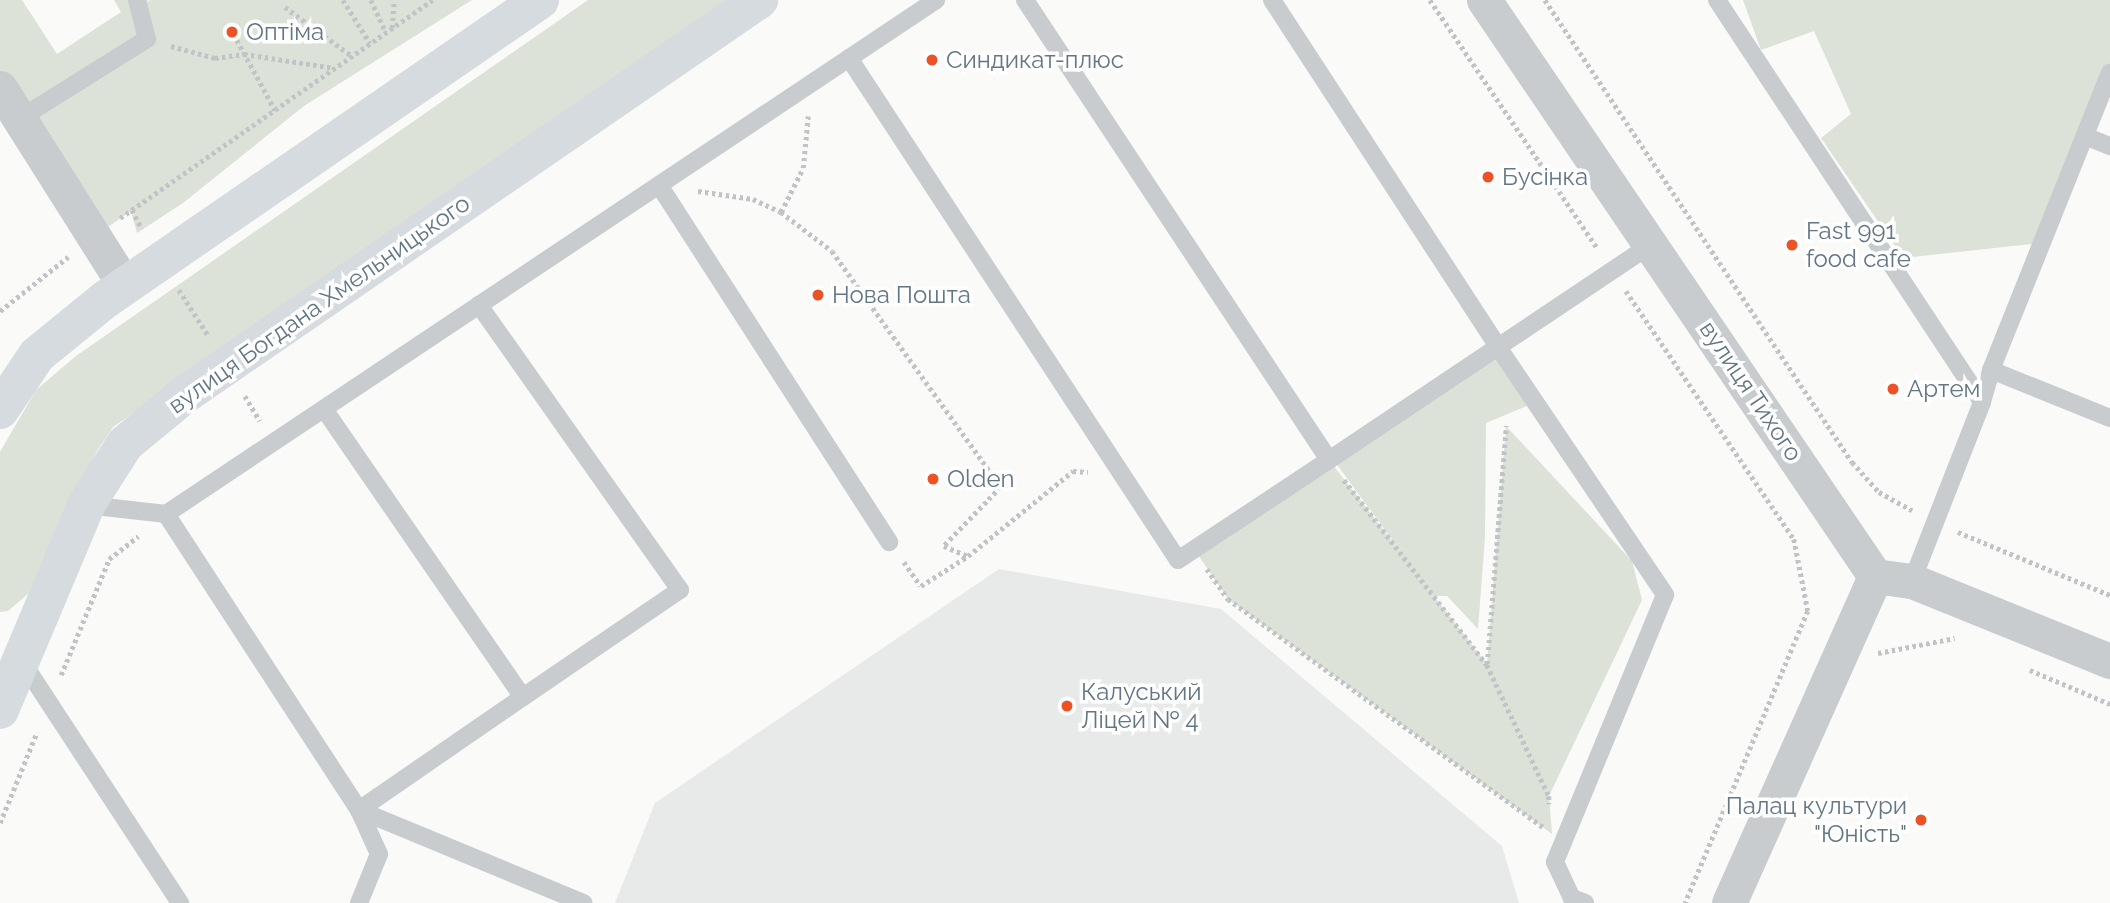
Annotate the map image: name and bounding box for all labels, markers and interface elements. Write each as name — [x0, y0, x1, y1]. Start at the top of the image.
place label: Оптіма — [246, 18, 324, 46]
marker: Оптіма — [224, 24, 240, 40]
place label: Синдикат-плюс — [946, 46, 1124, 74]
marker: Синдикат-плюс — [924, 52, 940, 68]
place label: Бусінка — [1502, 163, 1588, 191]
marker: Бусінка — [1480, 169, 1496, 185]
street label: вулиця Богдана Хмельницького — [163, 189, 475, 419]
place label: Fast 991 food cafe — [1806, 217, 1911, 273]
marker: Fast 991 food cafe — [1784, 237, 1800, 253]
place label: Нова Пошта — [832, 281, 971, 309]
marker: Нова Пошта — [810, 287, 826, 303]
street label: вулиця Тихого — [1693, 315, 1809, 467]
place label: Артем — [1907, 375, 1980, 403]
marker: Артем — [1885, 381, 1901, 397]
place label: Olden — [947, 465, 1015, 493]
marker: Olden — [925, 471, 941, 487]
place label: Калуський Ліцей № 4 — [1081, 678, 1201, 734]
marker: Калуський Ліцей № 4 — [1059, 698, 1075, 714]
place label: Палац культури "Юність" — [1726, 792, 1907, 848]
marker: Палац культури "Юність" — [1913, 812, 1929, 828]

